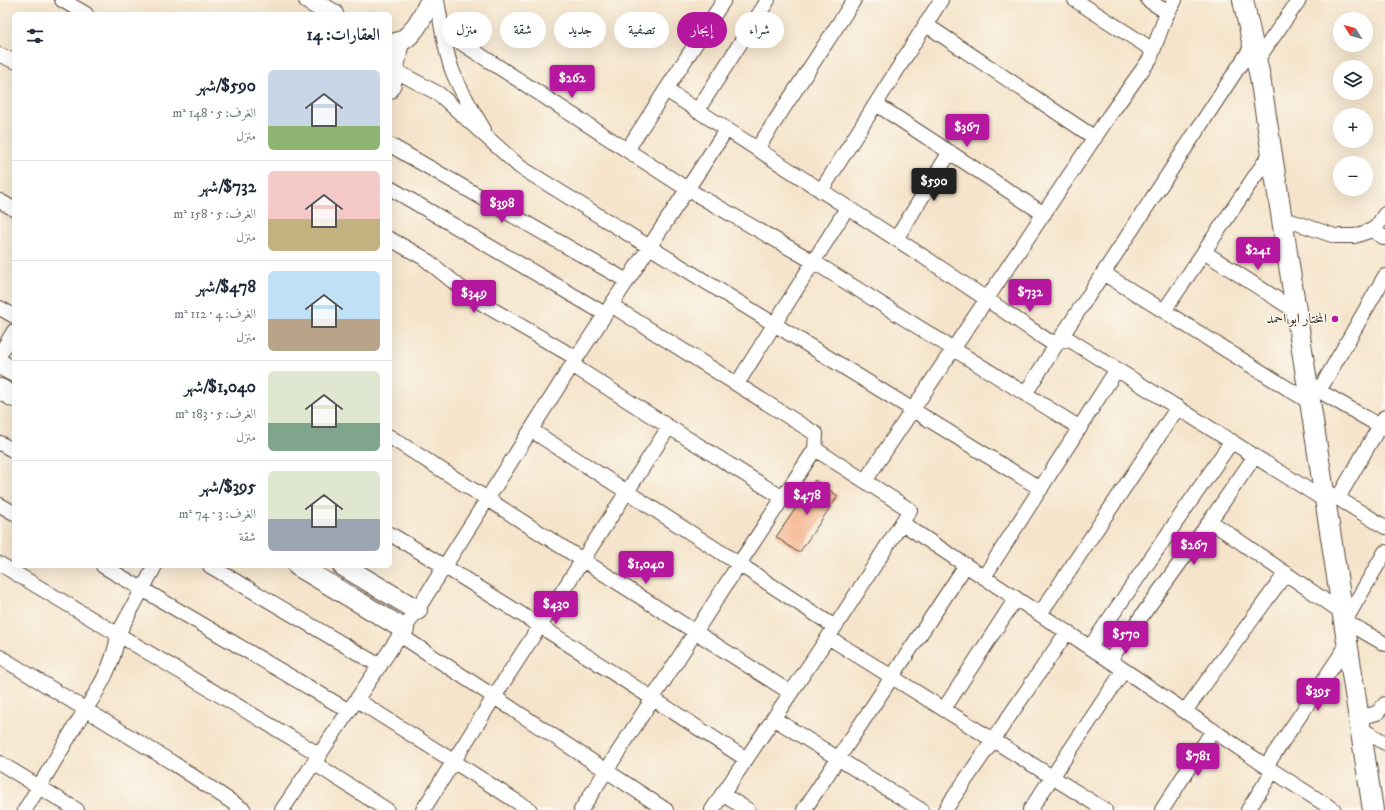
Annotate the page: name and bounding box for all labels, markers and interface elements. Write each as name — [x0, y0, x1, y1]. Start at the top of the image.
chip: منزل — [442, 12, 492, 48]
chip: شقة — [500, 12, 546, 48]
chip: جديد — [554, 12, 606, 48]
chip: تصفية — [614, 12, 669, 48]
chip: إيجار — [677, 12, 727, 48]
chip: شراء — [735, 12, 784, 48]
north arrow — [1333, 12, 1373, 52]
map controls — [1333, 12, 1373, 196]
text: العقارات: 14 — [306, 24, 380, 46]
icon: filters — [24, 25, 46, 47]
button: layers — [1333, 60, 1373, 100]
pin: $262 — [548, 65, 596, 99]
text: $262 — [559, 70, 585, 86]
text: $590/شهر — [197, 75, 256, 97]
icon: home — [300, 86, 348, 134]
text: الغرف: 5 · 148 m² — [172, 105, 256, 121]
button: + — [1333, 108, 1373, 148]
pin: $367 — [943, 114, 991, 148]
text: $367 — [954, 119, 980, 135]
text: منزل — [236, 128, 256, 144]
button: − — [1333, 156, 1373, 196]
pin: $590 — [910, 168, 958, 202]
text: $590 — [920, 173, 948, 189]
text: $732/شهر — [199, 176, 256, 198]
icon: home — [300, 187, 348, 235]
pin: $398 — [478, 190, 526, 224]
text: $398 — [490, 195, 514, 211]
text: الغرف: 5 · 158 m² — [174, 206, 256, 222]
text: منزل — [236, 229, 256, 245]
pin: $241 — [1234, 237, 1282, 271]
text: $241 — [1245, 242, 1271, 258]
text: $478/شهر — [196, 276, 256, 298]
pin: $732 — [1006, 279, 1054, 313]
pin: $349 — [450, 280, 498, 314]
text: $732 — [1017, 284, 1043, 300]
text: $349 — [461, 285, 487, 301]
icon: home — [300, 287, 348, 335]
text: الغرف: 4 · 112 m² — [174, 306, 256, 322]
place label: المختار ابو احمد — [1267, 310, 1327, 328]
marker: المختار ابو احمد — [1330, 314, 1340, 324]
text: منزل — [236, 329, 256, 345]
text: $1,040/شهر — [184, 376, 256, 398]
icon: home — [300, 387, 348, 435]
text: الغرف: 5 · 183 m² — [175, 406, 256, 422]
text: منزل — [236, 429, 256, 445]
text: $395/شهر — [199, 476, 256, 498]
pin: $478 — [783, 482, 831, 516]
icon: home — [300, 487, 348, 535]
text: $478 — [793, 487, 821, 503]
text: الغرف: 3 · 74 m² — [179, 506, 256, 522]
text: شقة — [239, 529, 256, 545]
pin: $267 — [1170, 532, 1218, 566]
text: $267 — [1180, 537, 1208, 553]
pin: $1,040 — [613, 551, 679, 585]
text: $1,040 — [628, 556, 664, 572]
pin: $430 — [532, 591, 580, 625]
text: $430 — [543, 596, 569, 612]
pin: $570 — [1102, 621, 1150, 655]
text: $570 — [1112, 626, 1140, 642]
pin: $395 — [1294, 678, 1342, 712]
text: $395 — [1306, 683, 1330, 699]
pin: $781 — [1174, 743, 1222, 777]
text: $781 — [1185, 748, 1211, 764]

